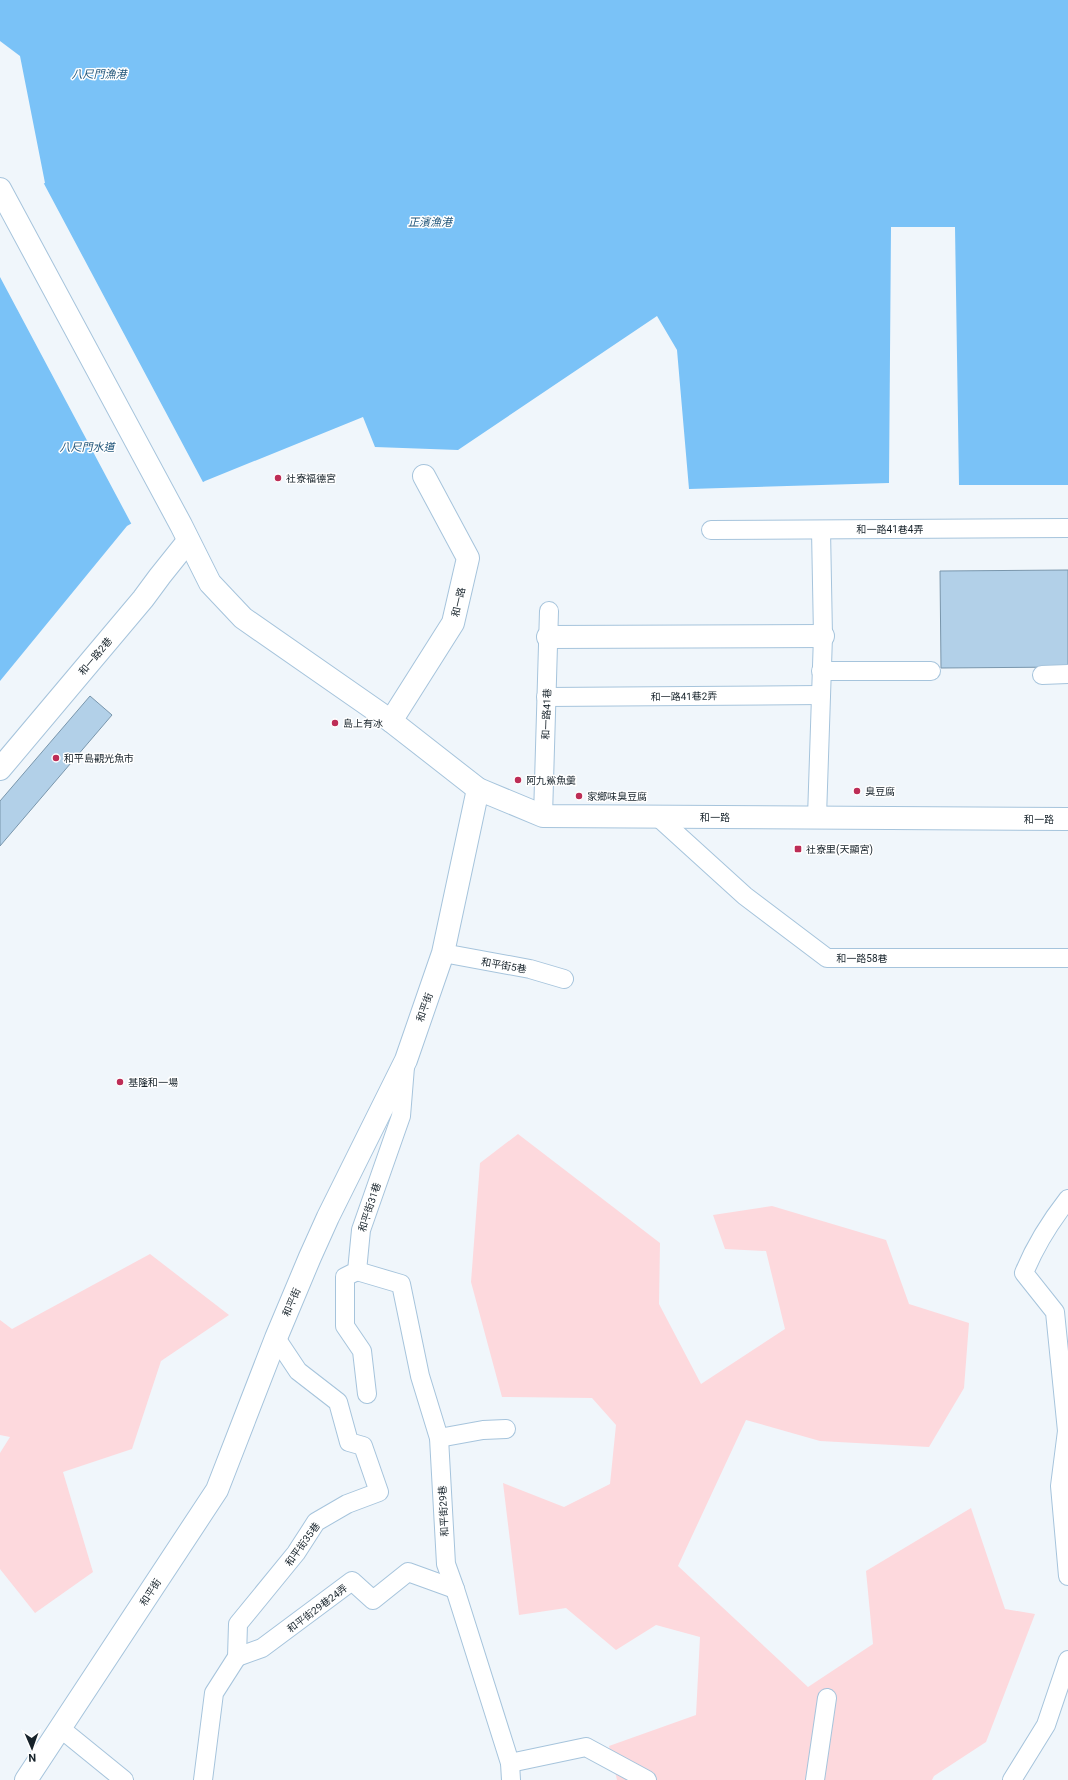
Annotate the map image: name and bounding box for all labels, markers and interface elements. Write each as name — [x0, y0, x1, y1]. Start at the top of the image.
water label: 八尺門漁港 — [72, 68, 128, 81]
water label: 正濱漁港 — [408, 216, 454, 229]
water label: 八尺門水道 — [60, 441, 116, 454]
marker: 社寮福德宮 — [273, 473, 283, 483]
place label: 社寮福德宮 — [286, 473, 336, 484]
street label: 和一路41巷4弄 — [857, 524, 923, 535]
street label: 和一路 — [450, 586, 467, 618]
street label: 和一路2巷 — [77, 635, 114, 677]
street label: 和一路41巷 — [540, 688, 553, 740]
street label: 和一路41巷2弄 — [650, 690, 718, 703]
marker: 島上有冰 — [330, 718, 340, 728]
place label: 島上有冰 — [343, 718, 383, 729]
marker: 和平島觀光魚市 — [51, 753, 61, 763]
place label: 和平島觀光魚市 — [64, 753, 134, 764]
marker: 阿九鯊魚羹 — [513, 775, 523, 785]
place label: 阿九鯊魚羹 — [526, 775, 576, 786]
marker: 臭豆腐 — [852, 786, 862, 796]
place label: 臭豆腐 — [865, 786, 895, 797]
marker: 家鄉味臭豆腐 — [574, 791, 584, 801]
place label: 家鄉味臭豆腐 — [587, 791, 647, 802]
street label: 和一路 — [700, 812, 730, 823]
street label: 和一路 — [1024, 814, 1054, 825]
marker: 社寮里(天顯宮) — [793, 844, 803, 854]
place label: 社寮里(天顯宮) — [806, 844, 873, 856]
street label: 和一路58巷 — [836, 953, 888, 964]
street label: 和平街5巷 — [480, 956, 527, 975]
street label: 和平街 — [414, 991, 435, 1023]
marker: 基隆和一場 — [115, 1077, 125, 1087]
place label: 基隆和一場 — [128, 1077, 178, 1088]
street label: 和平街31巷 — [356, 1181, 383, 1233]
street label: 和平街 — [281, 1286, 302, 1318]
street label: 和平街29巷 — [437, 1485, 450, 1537]
street label: 和平街35巷 — [283, 1520, 322, 1568]
street label: 和平街 — [138, 1577, 163, 1608]
street label: 和平街29巷24弄 — [285, 1582, 350, 1635]
north arrow — [12, 1728, 52, 1768]
text: N — [28, 1751, 36, 1764]

